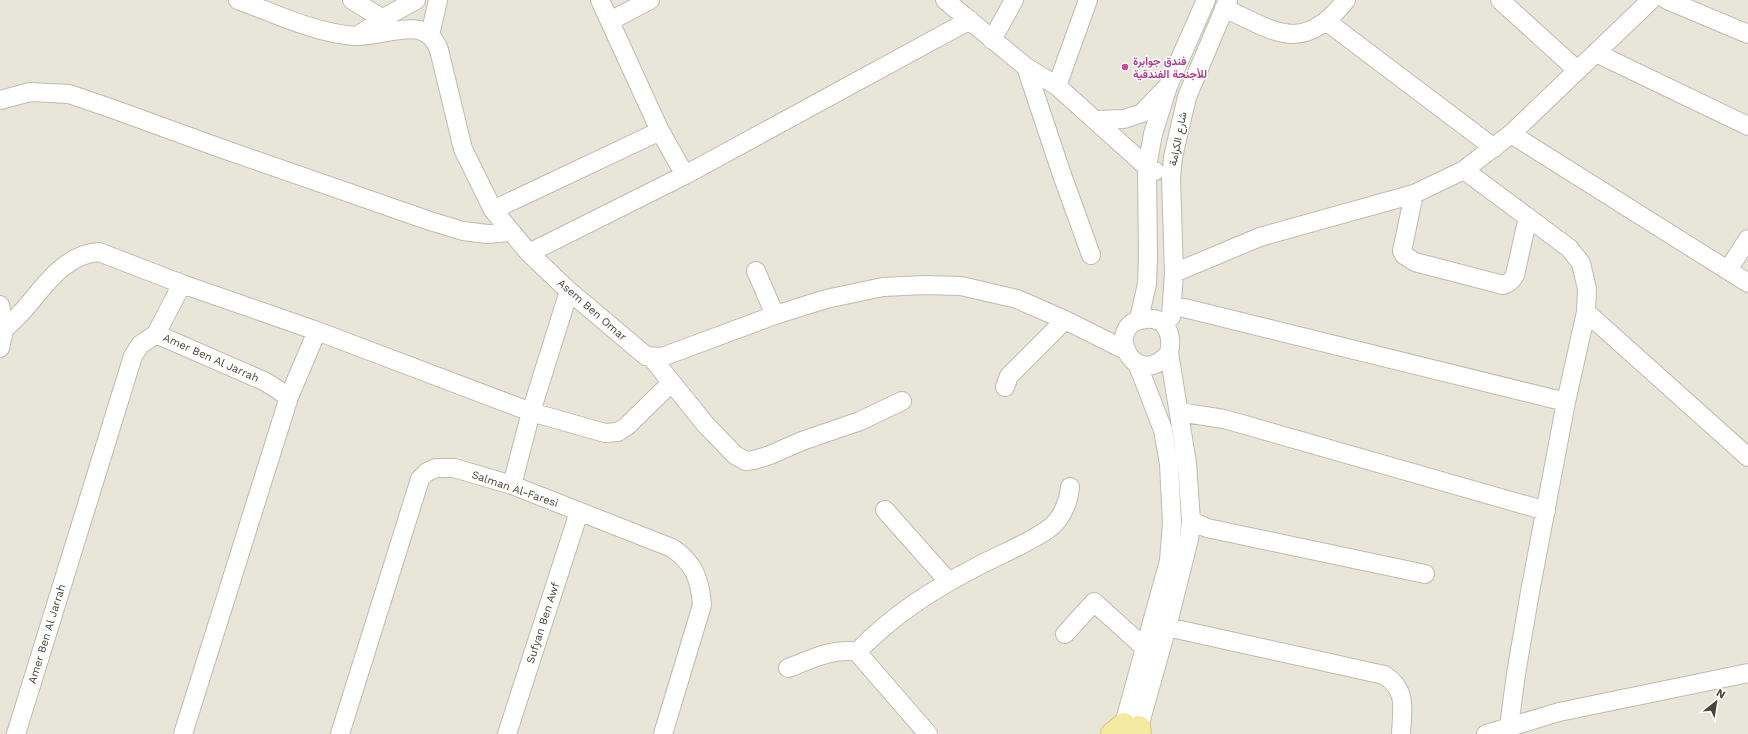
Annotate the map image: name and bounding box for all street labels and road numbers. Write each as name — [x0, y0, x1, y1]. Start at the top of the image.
street label: شارع الكرامة — [1166, 111, 1191, 167]
street label: Asem Ben Omar — [555, 277, 629, 344]
street label: Amer Ben Al Jarrah — [161, 331, 261, 385]
street label: Salman Al-Faresi — [470, 468, 560, 510]
street label: Sufyan Ben Awf — [524, 580, 562, 665]
street label: Amer Ben Al Jarrah — [26, 583, 68, 685]

